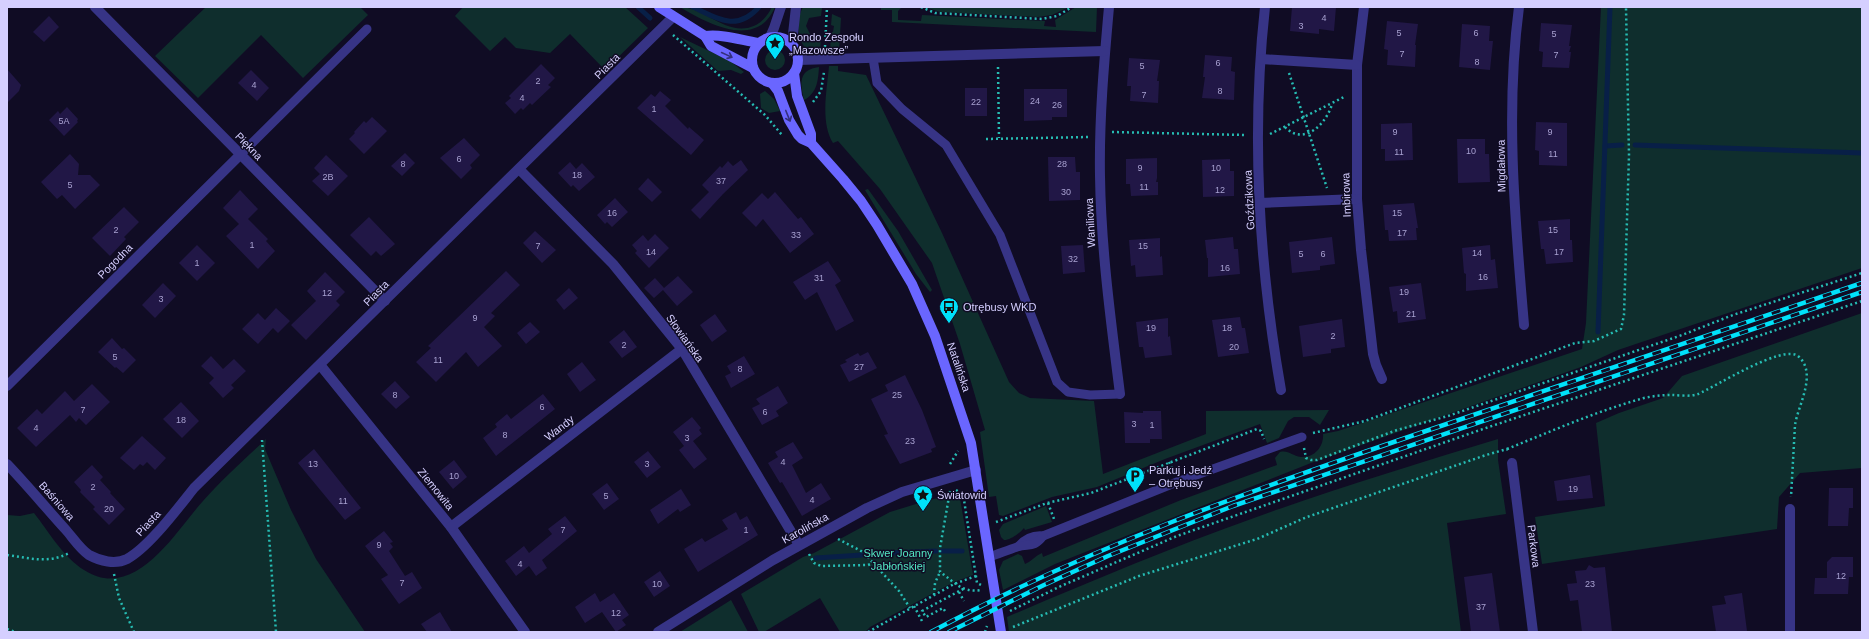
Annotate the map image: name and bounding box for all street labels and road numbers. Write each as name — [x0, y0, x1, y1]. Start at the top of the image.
street label: Piasta — [592, 50, 623, 81]
street label: Piękna — [233, 130, 266, 163]
street label: Migdałowa — [1495, 139, 1507, 192]
street label: Goździkowa — [1241, 169, 1257, 230]
street label: Imbirowa — [1339, 172, 1353, 218]
street label: Waniliowa — [1083, 197, 1097, 248]
street label: Pogodna — [95, 241, 135, 281]
street label: Piasta — [361, 277, 392, 308]
street label: Słowiańska — [664, 312, 707, 365]
street label: Natalińska — [945, 341, 973, 394]
street label: Wandy — [542, 413, 576, 443]
street label: Ziemowita — [416, 466, 457, 513]
street label: Baśniowa — [37, 479, 78, 524]
street label: Piasta — [133, 507, 163, 538]
street label: Karolińska — [780, 510, 831, 546]
street label: Parkowa — [1525, 524, 1543, 569]

